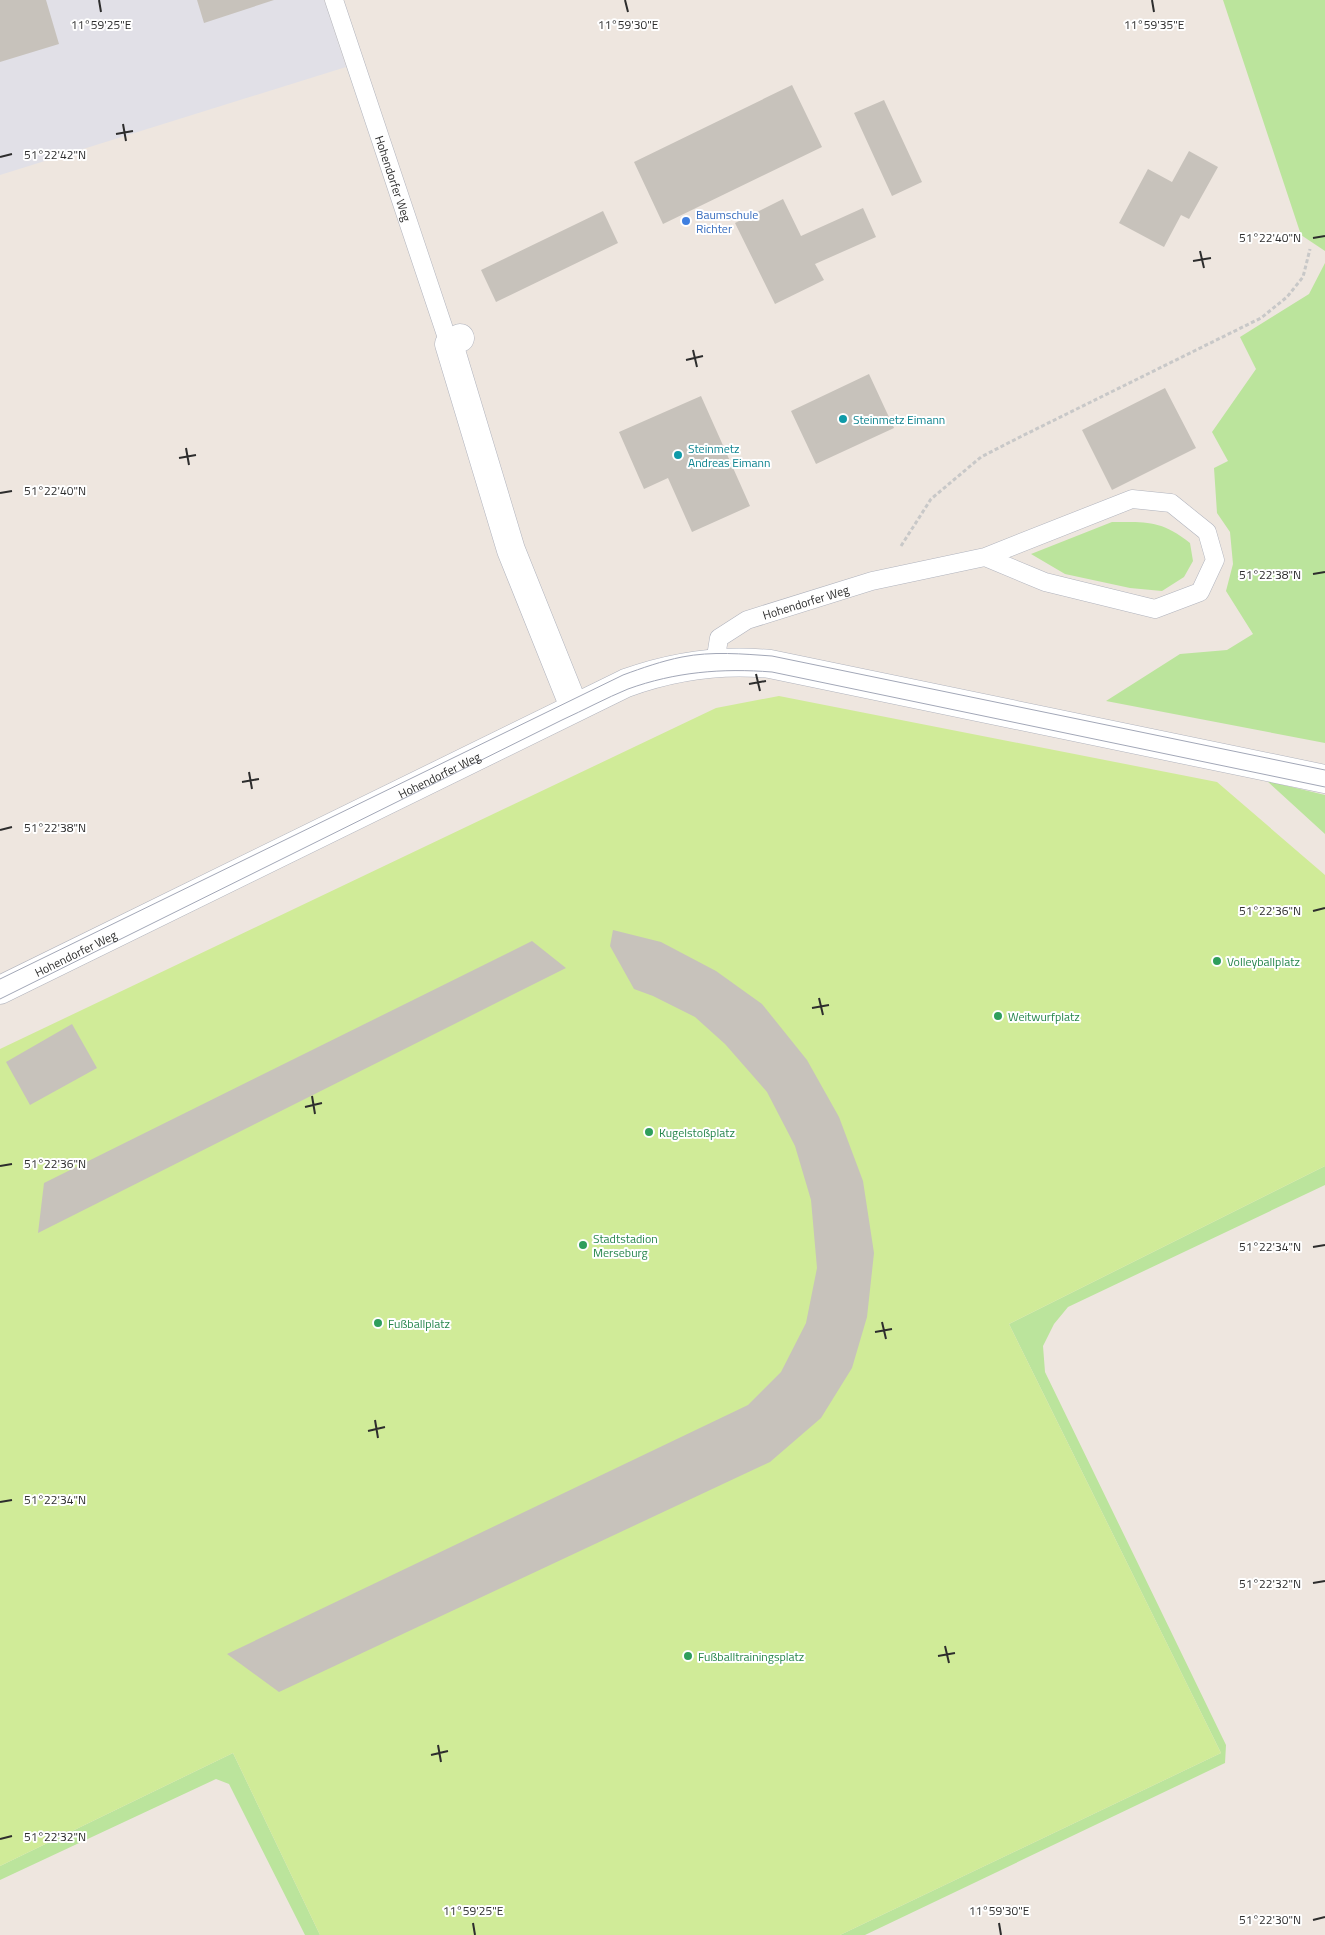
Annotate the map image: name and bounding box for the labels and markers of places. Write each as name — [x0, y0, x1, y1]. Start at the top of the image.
place label: Baumschule Richter — [696, 205, 758, 238]
marker: Baumschule Richter — [680, 215, 692, 227]
place label: Steinmetz Eimann — [853, 410, 945, 429]
marker: Steinmetz Eimann — [837, 413, 849, 425]
place label: Steinmetz Andreas Eimann — [688, 439, 770, 472]
marker: Steinmetz Andreas Eimann — [672, 449, 684, 461]
place label: Volleyballplatz — [1227, 952, 1300, 971]
marker: Volleyballplatz — [1211, 955, 1223, 967]
place label: Weitwurfplatz — [1008, 1007, 1080, 1026]
marker: Weitwurfplatz — [992, 1010, 1004, 1022]
place label: Kugelstoßplatz — [659, 1123, 735, 1142]
marker: Kugelstoßplatz — [643, 1126, 655, 1138]
place label: Stadtstadion Merseburg — [593, 1229, 658, 1262]
marker: Stadtstadion Merseburg — [577, 1239, 589, 1251]
place label: Fußballplatz — [388, 1314, 450, 1333]
marker: Fußballplatz — [372, 1317, 384, 1329]
place label: Fußballtrainingsplatz — [698, 1647, 804, 1666]
marker: Fußballtrainingsplatz — [682, 1650, 694, 1662]

